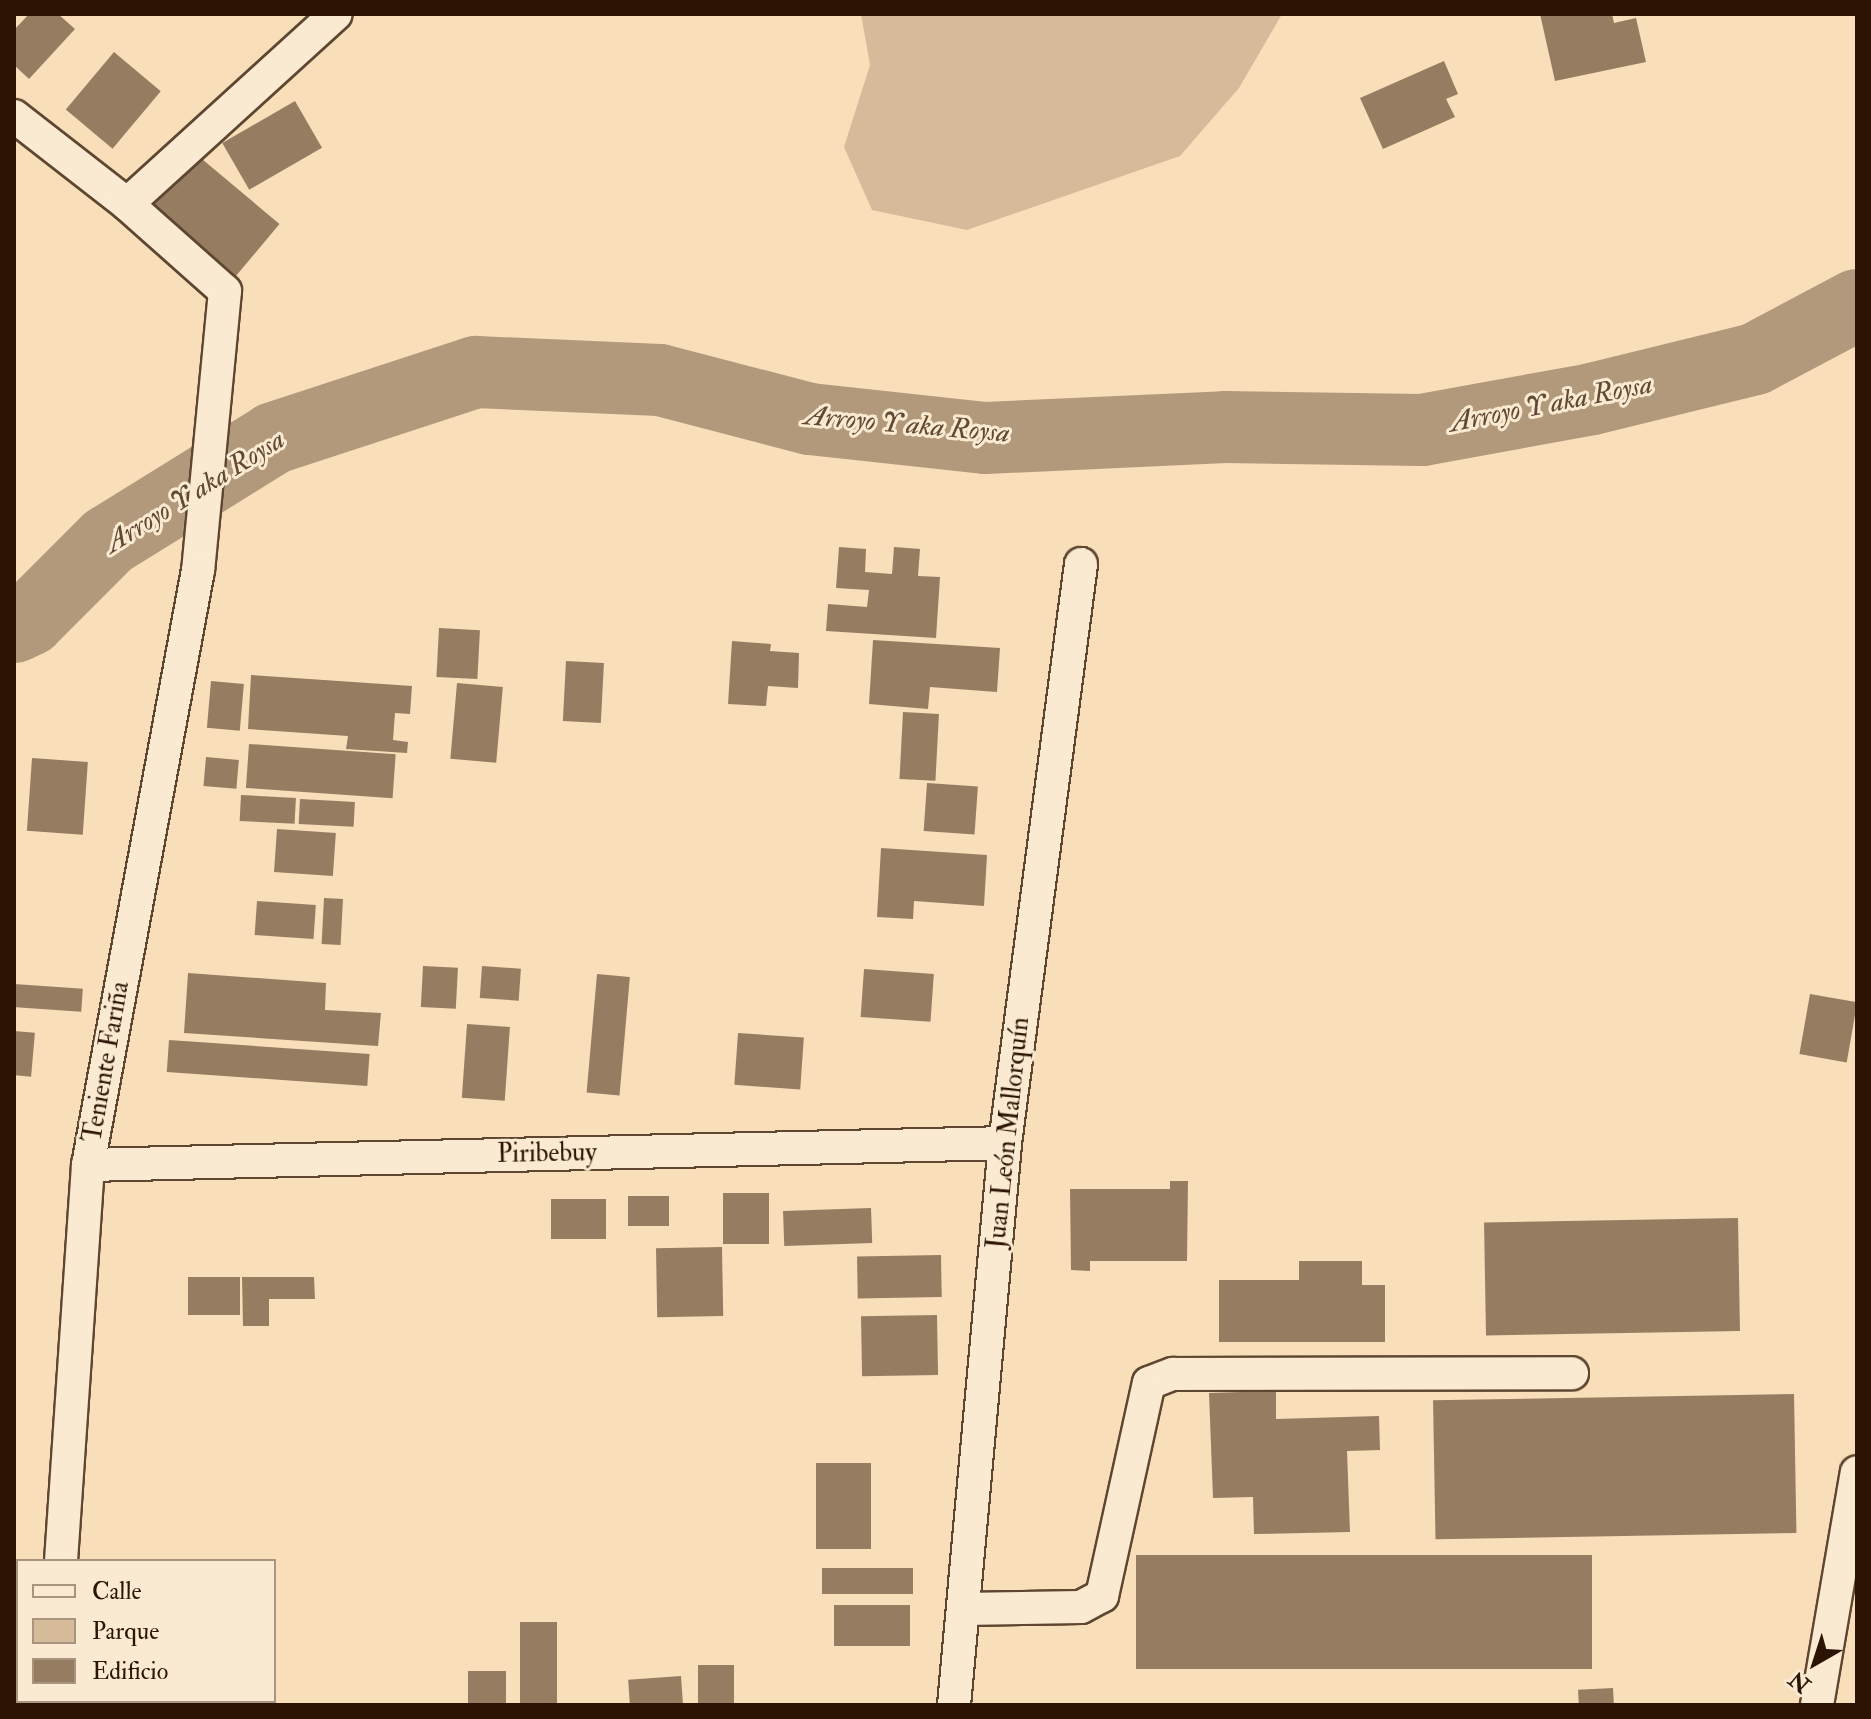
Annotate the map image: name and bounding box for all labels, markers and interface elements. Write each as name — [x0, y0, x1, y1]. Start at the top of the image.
water label: Arroyo Y aka Roysa — [1447, 368, 1655, 440]
water label: Arroyo Y aka Roysa — [803, 399, 1011, 451]
water label: Arroyo Y aka Roysa — [99, 423, 291, 561]
street label: Teniente Fariña — [77, 979, 137, 1145]
street label: Juan León Mallorquín — [981, 1016, 1037, 1250]
street label: Piribebuy — [497, 1138, 597, 1170]
legend — [16, 1559, 276, 1703]
text: Calle — [92, 1576, 142, 1607]
text: Parque — [92, 1616, 159, 1647]
north arrow — [1775, 1623, 1855, 1703]
text: Edificio — [92, 1656, 168, 1687]
text: N — [1783, 1665, 1816, 1699]

